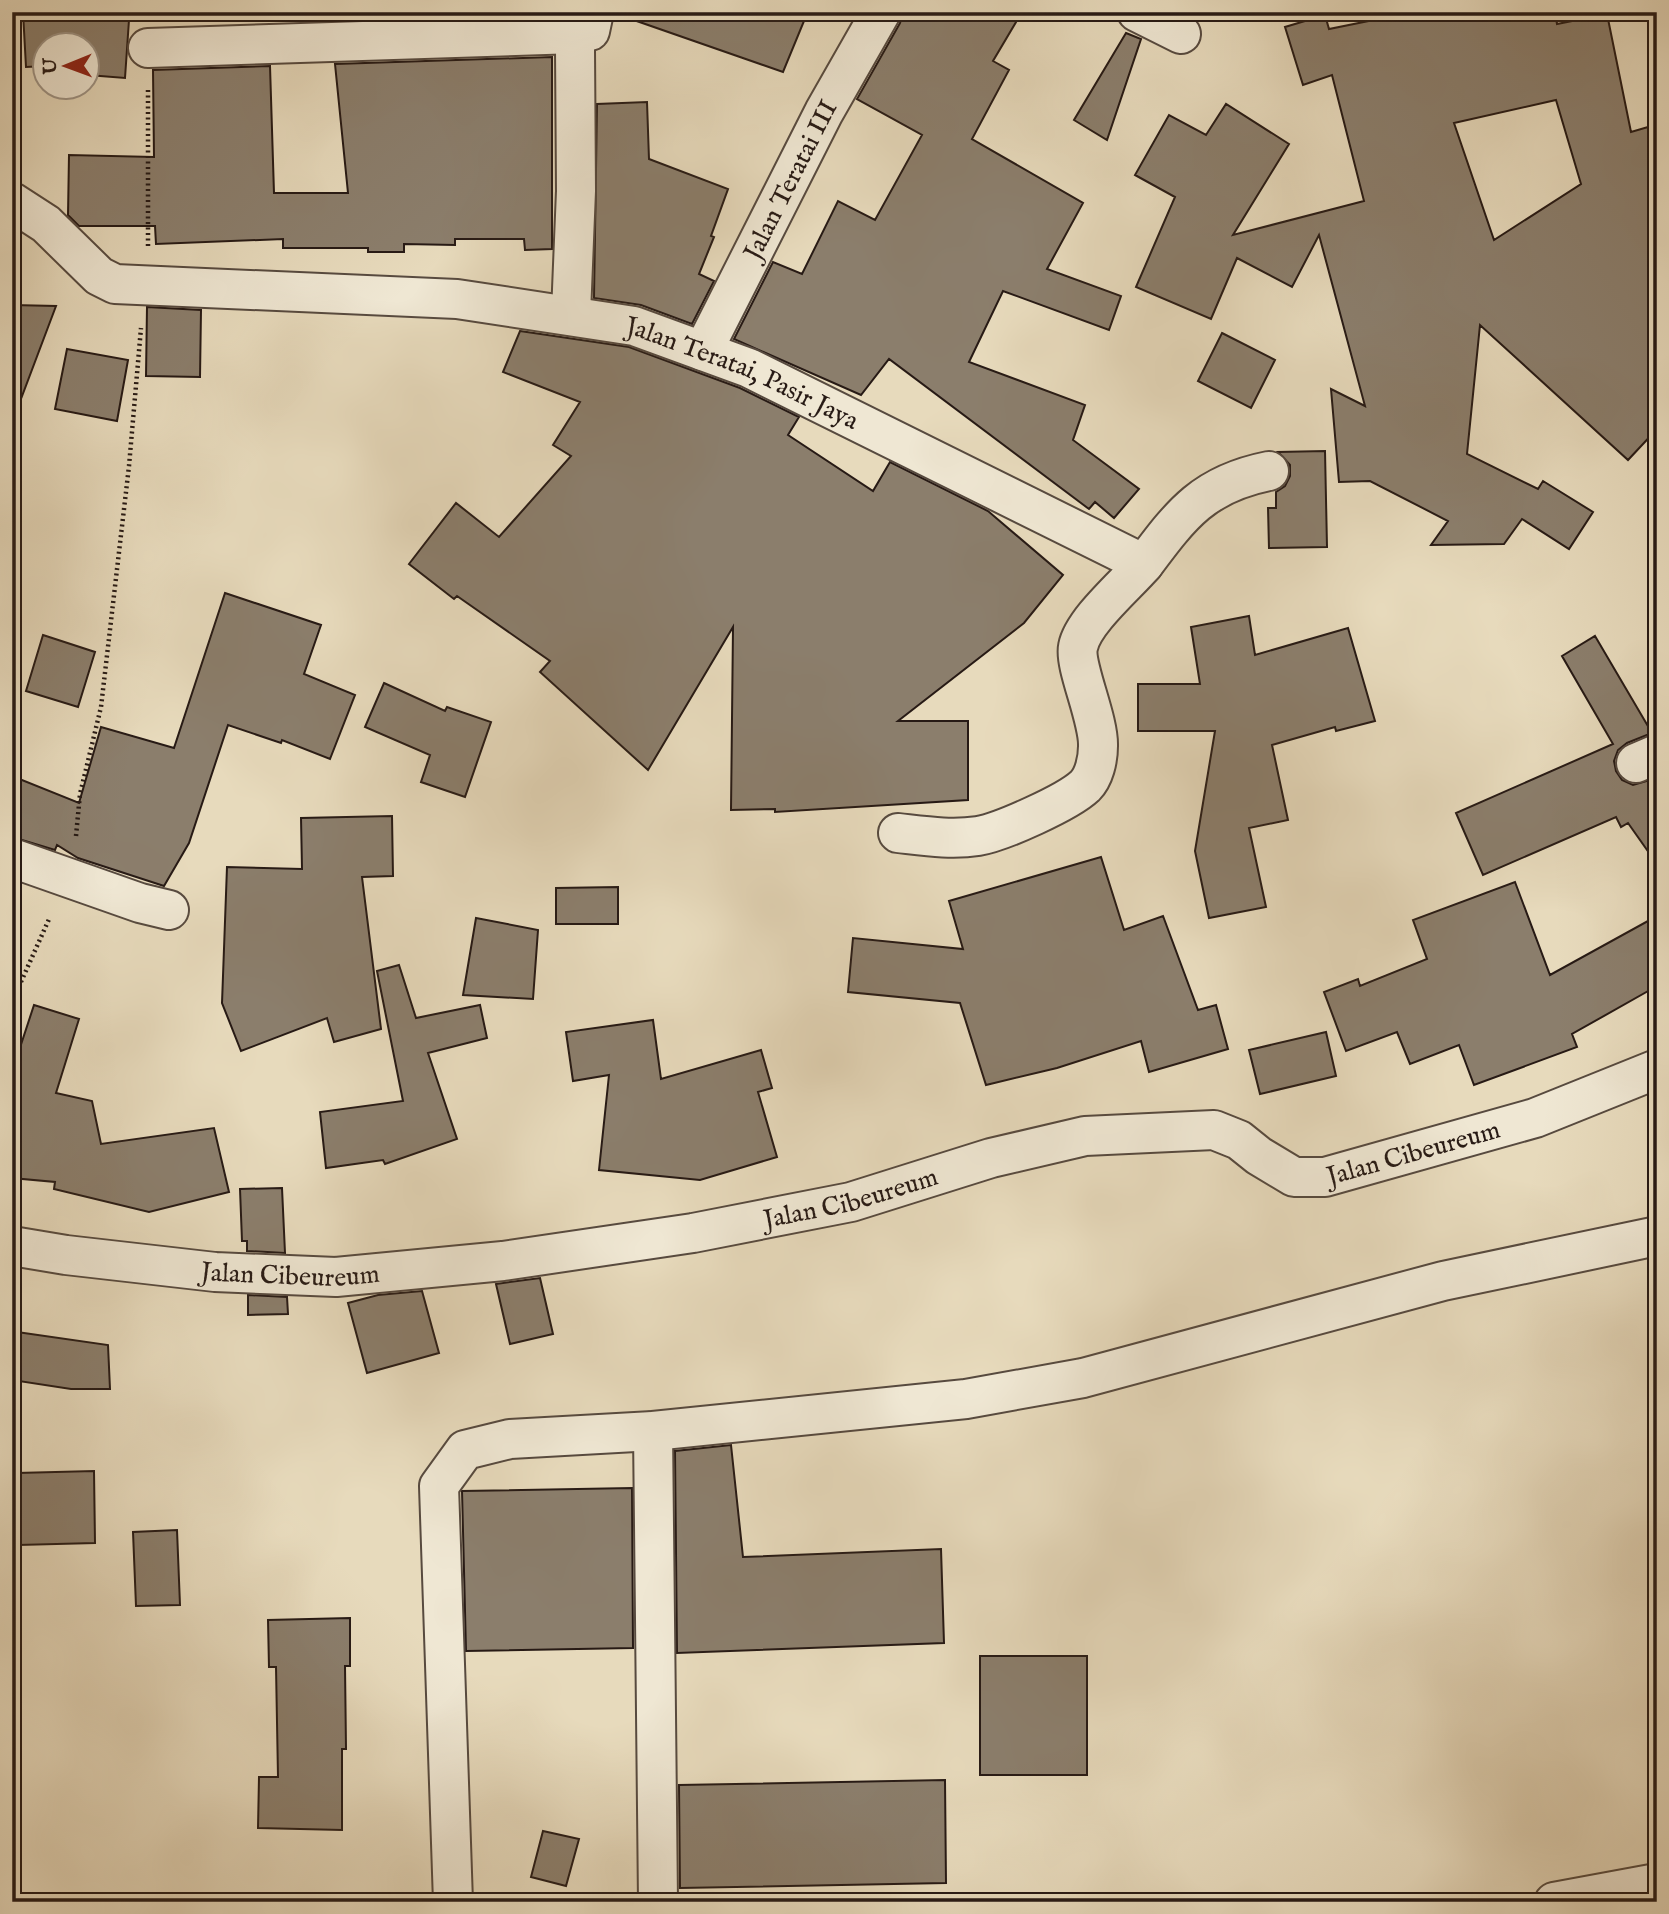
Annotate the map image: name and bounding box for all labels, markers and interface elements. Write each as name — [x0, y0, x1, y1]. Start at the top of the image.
north arrow — [32, 32, 102, 102]
text: U — [39, 57, 63, 76]
street label: Jalan Teratai III — [735, 95, 845, 269]
street label: Jalan Teratai, Pasir Jaya — [621, 310, 865, 438]
street label: Jalan Cibeureum — [1320, 1114, 1504, 1195]
street label: Jalan Cibeureum — [758, 1161, 942, 1237]
street label: Jalan Cibeureum — [196, 1255, 381, 1295]

